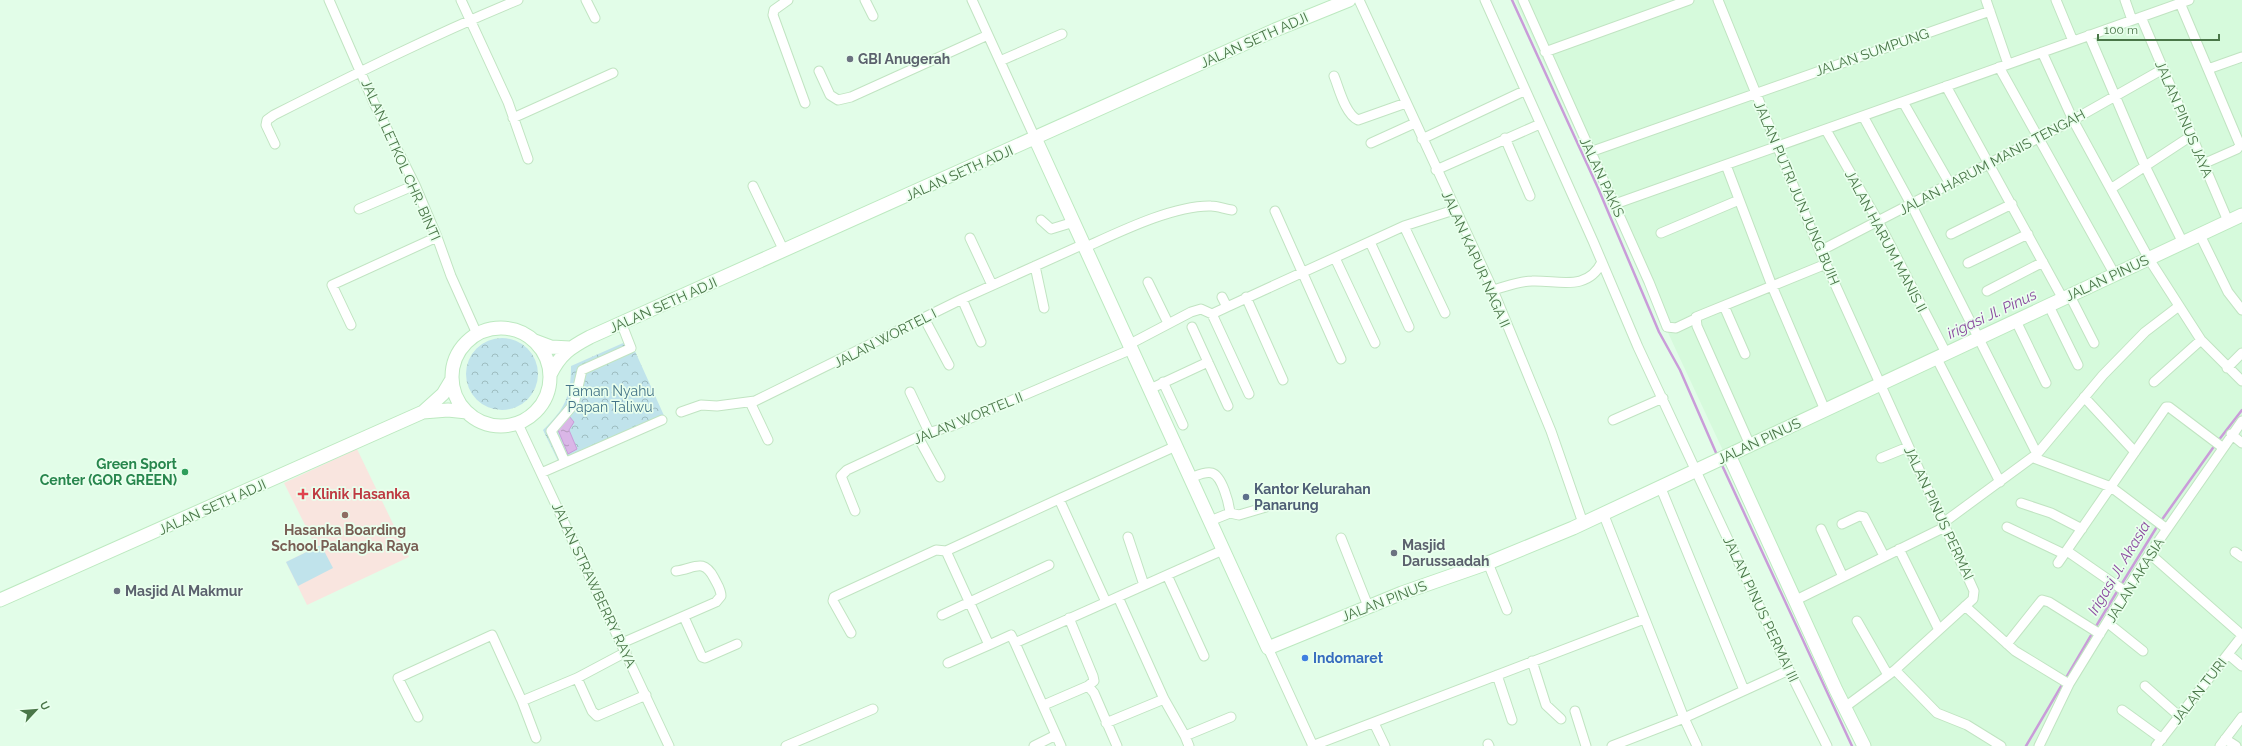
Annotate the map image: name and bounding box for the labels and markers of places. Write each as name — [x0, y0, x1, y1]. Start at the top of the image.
place label: GBI Anugerah — [858, 51, 950, 67]
marker: GBI Anugerah — [845, 54, 855, 64]
place label: Green Sport Center (GOR GREEN) — [40, 456, 178, 488]
marker: Green Sport Center (GOR GREEN) — [180, 467, 190, 477]
place label: Kantor Kelurahan Panarung — [1254, 481, 1371, 513]
place label: Klinik Hasanka — [312, 486, 410, 502]
marker: Klinik Hasanka — [297, 488, 309, 500]
marker: Kantor Kelurahan Panarung — [1241, 492, 1251, 502]
marker: Hasanka Boarding School Palangka Raya — [340, 510, 350, 520]
place label: Hasanka Boarding School Palangka Raya — [271, 522, 419, 554]
place label: Masjid Darussaadah — [1402, 537, 1489, 569]
marker: Masjid Darussaadah — [1389, 548, 1399, 558]
place label: Masjid Al Makmur — [125, 583, 244, 599]
marker: Masjid Al Makmur — [112, 586, 122, 596]
place label: Indomaret — [1313, 650, 1384, 666]
marker: Indomaret — [1300, 653, 1310, 663]

